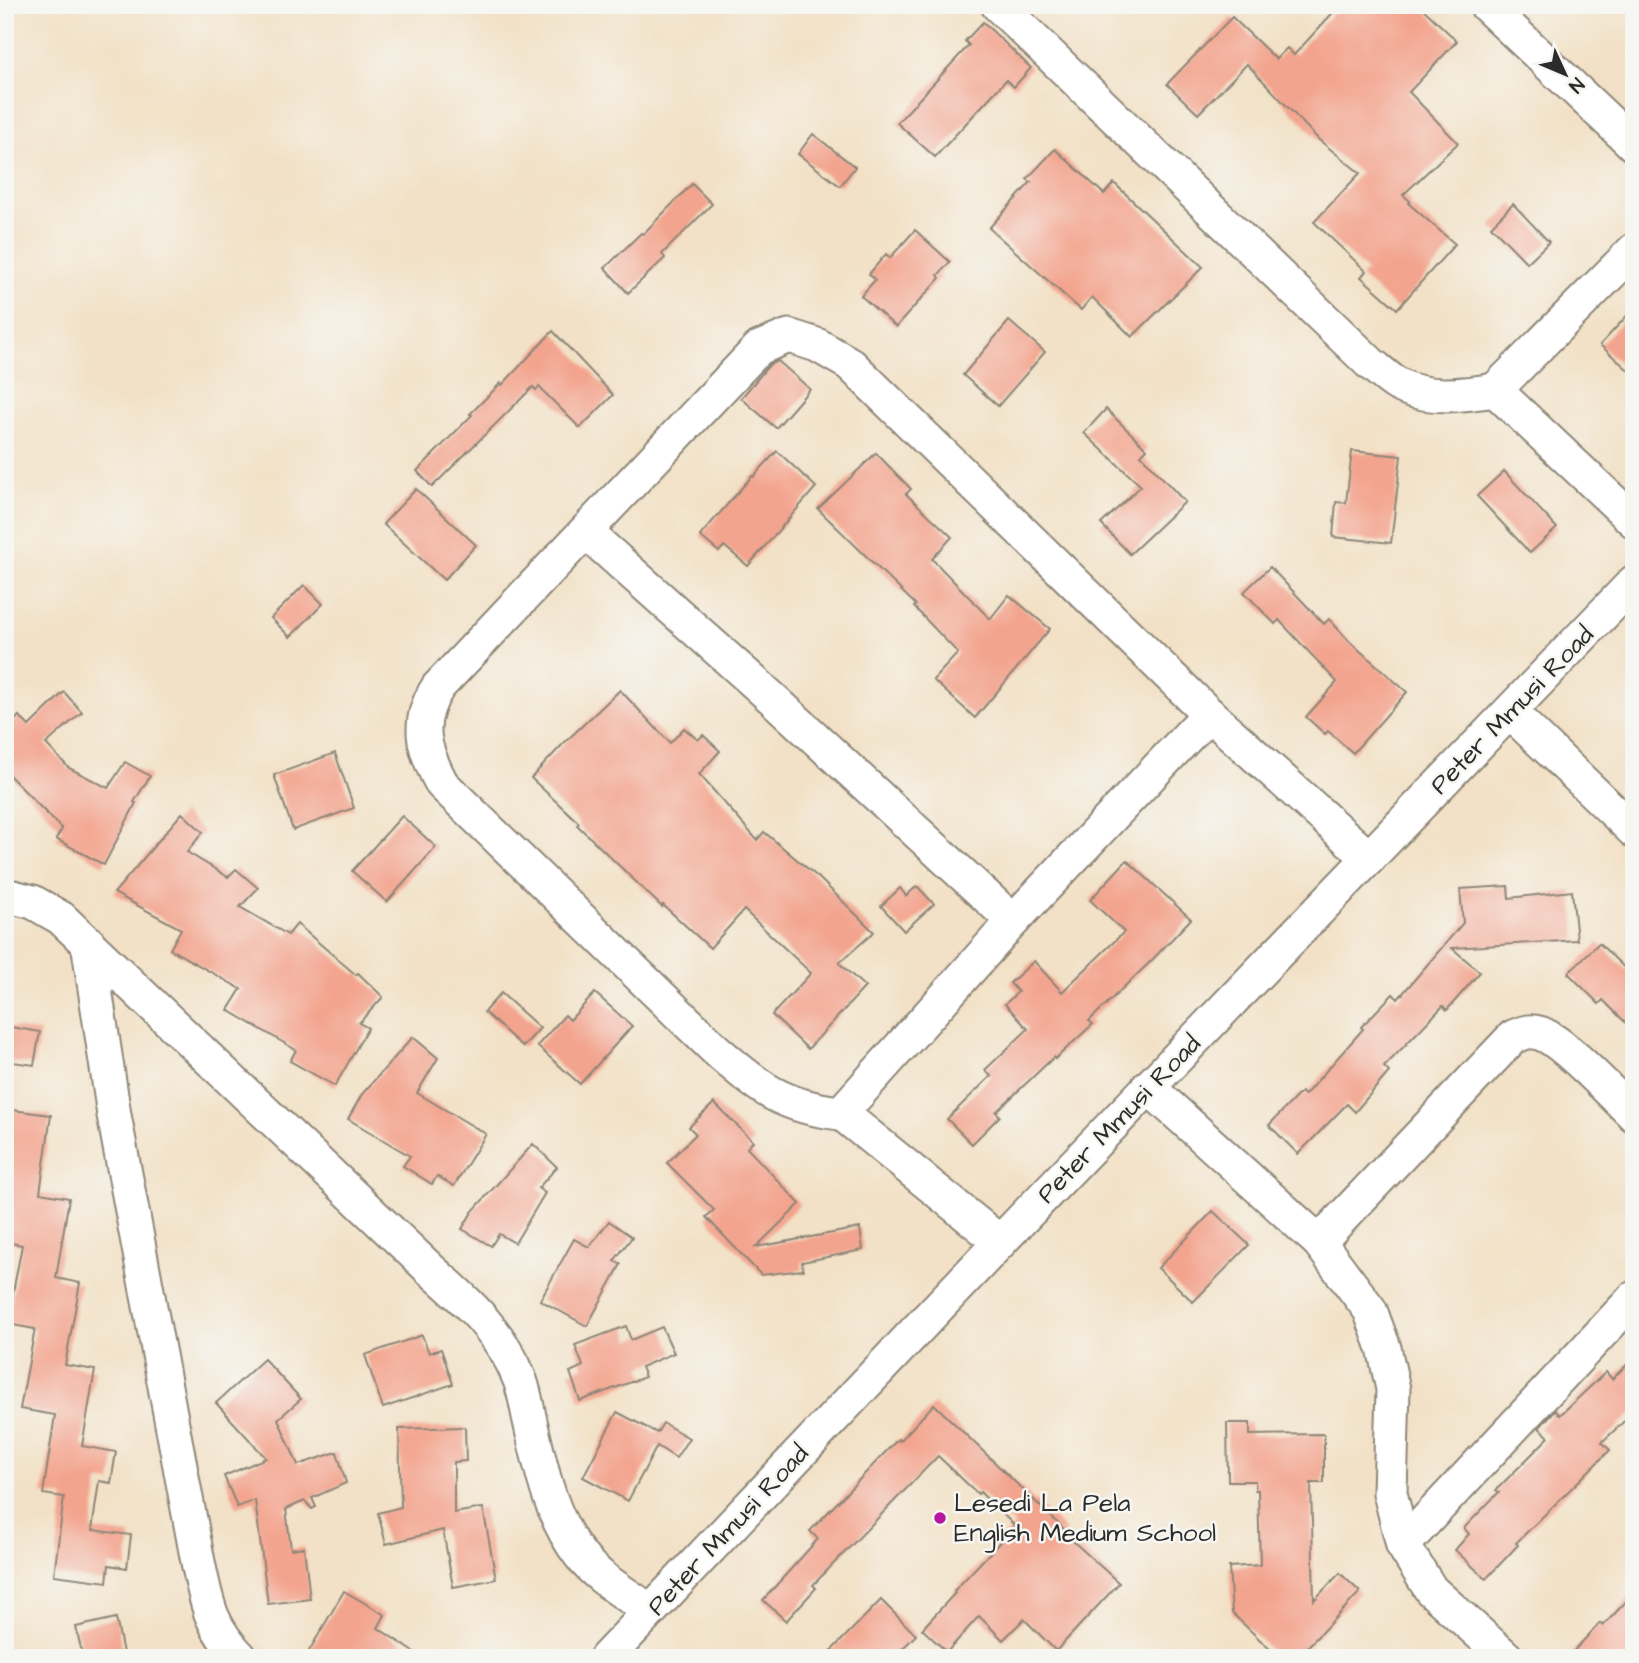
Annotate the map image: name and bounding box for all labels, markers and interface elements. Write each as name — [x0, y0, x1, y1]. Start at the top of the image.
north arrow — [1530, 38, 1600, 108]
text: N — [1562, 71, 1590, 98]
street label: Peter Mmusi Road — [1422, 618, 1602, 802]
street label: Peter Mmusi Road — [1029, 1027, 1209, 1211]
street label: Peter Mmusi Road — [639, 1437, 817, 1623]
place label: Lesedi La Pela English Medium School — [954, 1485, 1216, 1553]
marker: Lesedi La Pela English Medium School — [932, 1510, 948, 1526]

